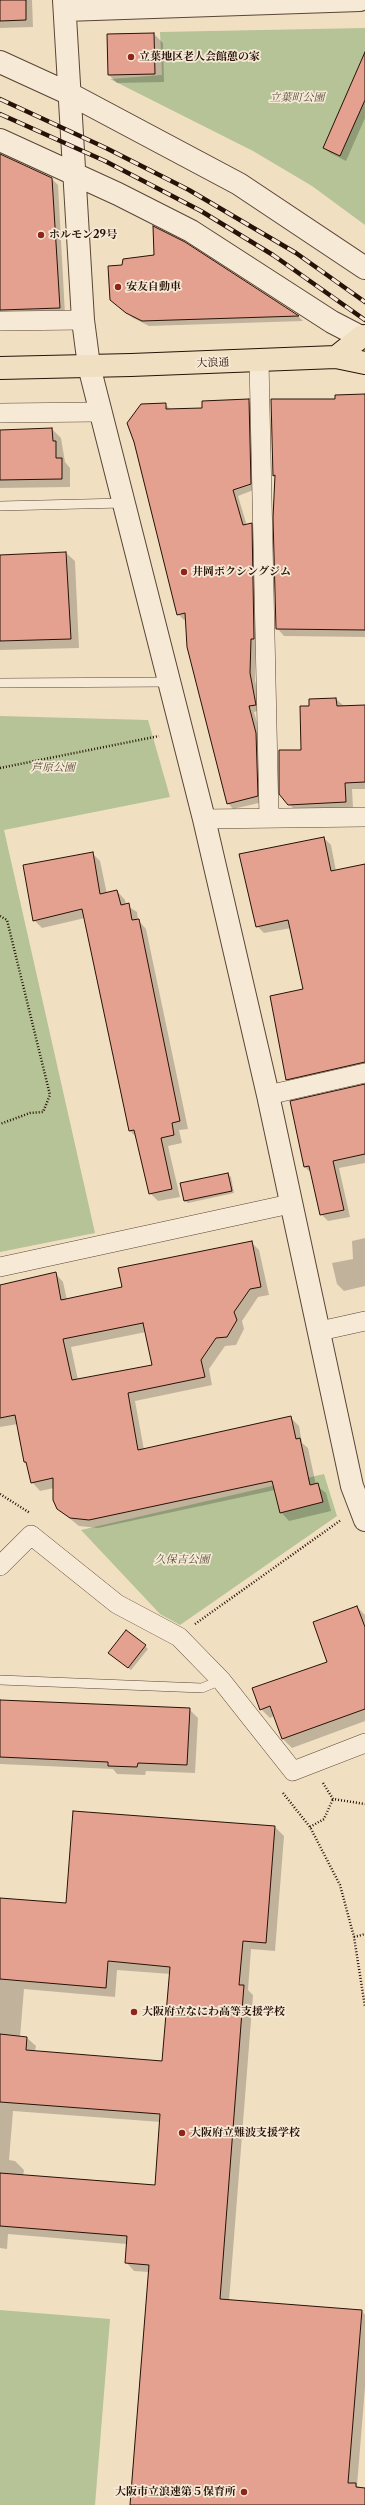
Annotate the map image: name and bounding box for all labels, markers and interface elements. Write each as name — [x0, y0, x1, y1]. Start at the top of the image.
place label: 立葉地区老人会館憩の家 — [139, 50, 260, 64]
marker: 立葉地区老人会館憩の家 — [126, 52, 136, 62]
park label: 立葉町公園 — [270, 91, 324, 105]
place label: ホルモン29号 — [49, 228, 117, 242]
marker: ホルモン29号 — [36, 230, 46, 240]
place label: 安友自動車 — [126, 280, 181, 294]
marker: 安友自動車 — [113, 282, 123, 292]
street label: 大浪通 — [196, 356, 230, 370]
place label: 井岡ボクシングジム — [192, 565, 291, 579]
marker: 井岡ボクシングジム — [179, 567, 189, 577]
park label: 芦原公園 — [31, 761, 75, 775]
park label: 久保吉公園 — [155, 1553, 209, 1567]
place label: 大阪府立なにわ高等支援学校 — [142, 2005, 285, 2019]
marker: 大阪府立なにわ高等支援学校 — [129, 2007, 139, 2017]
place label: 大阪府立難波支援学校 — [190, 2126, 300, 2140]
marker: 大阪府立難波支援学校 — [177, 2128, 187, 2138]
place label: 大阪市立浪速第５保育所 — [115, 2485, 236, 2499]
marker: 大阪市立浪速第５保育所 — [239, 2487, 249, 2497]

